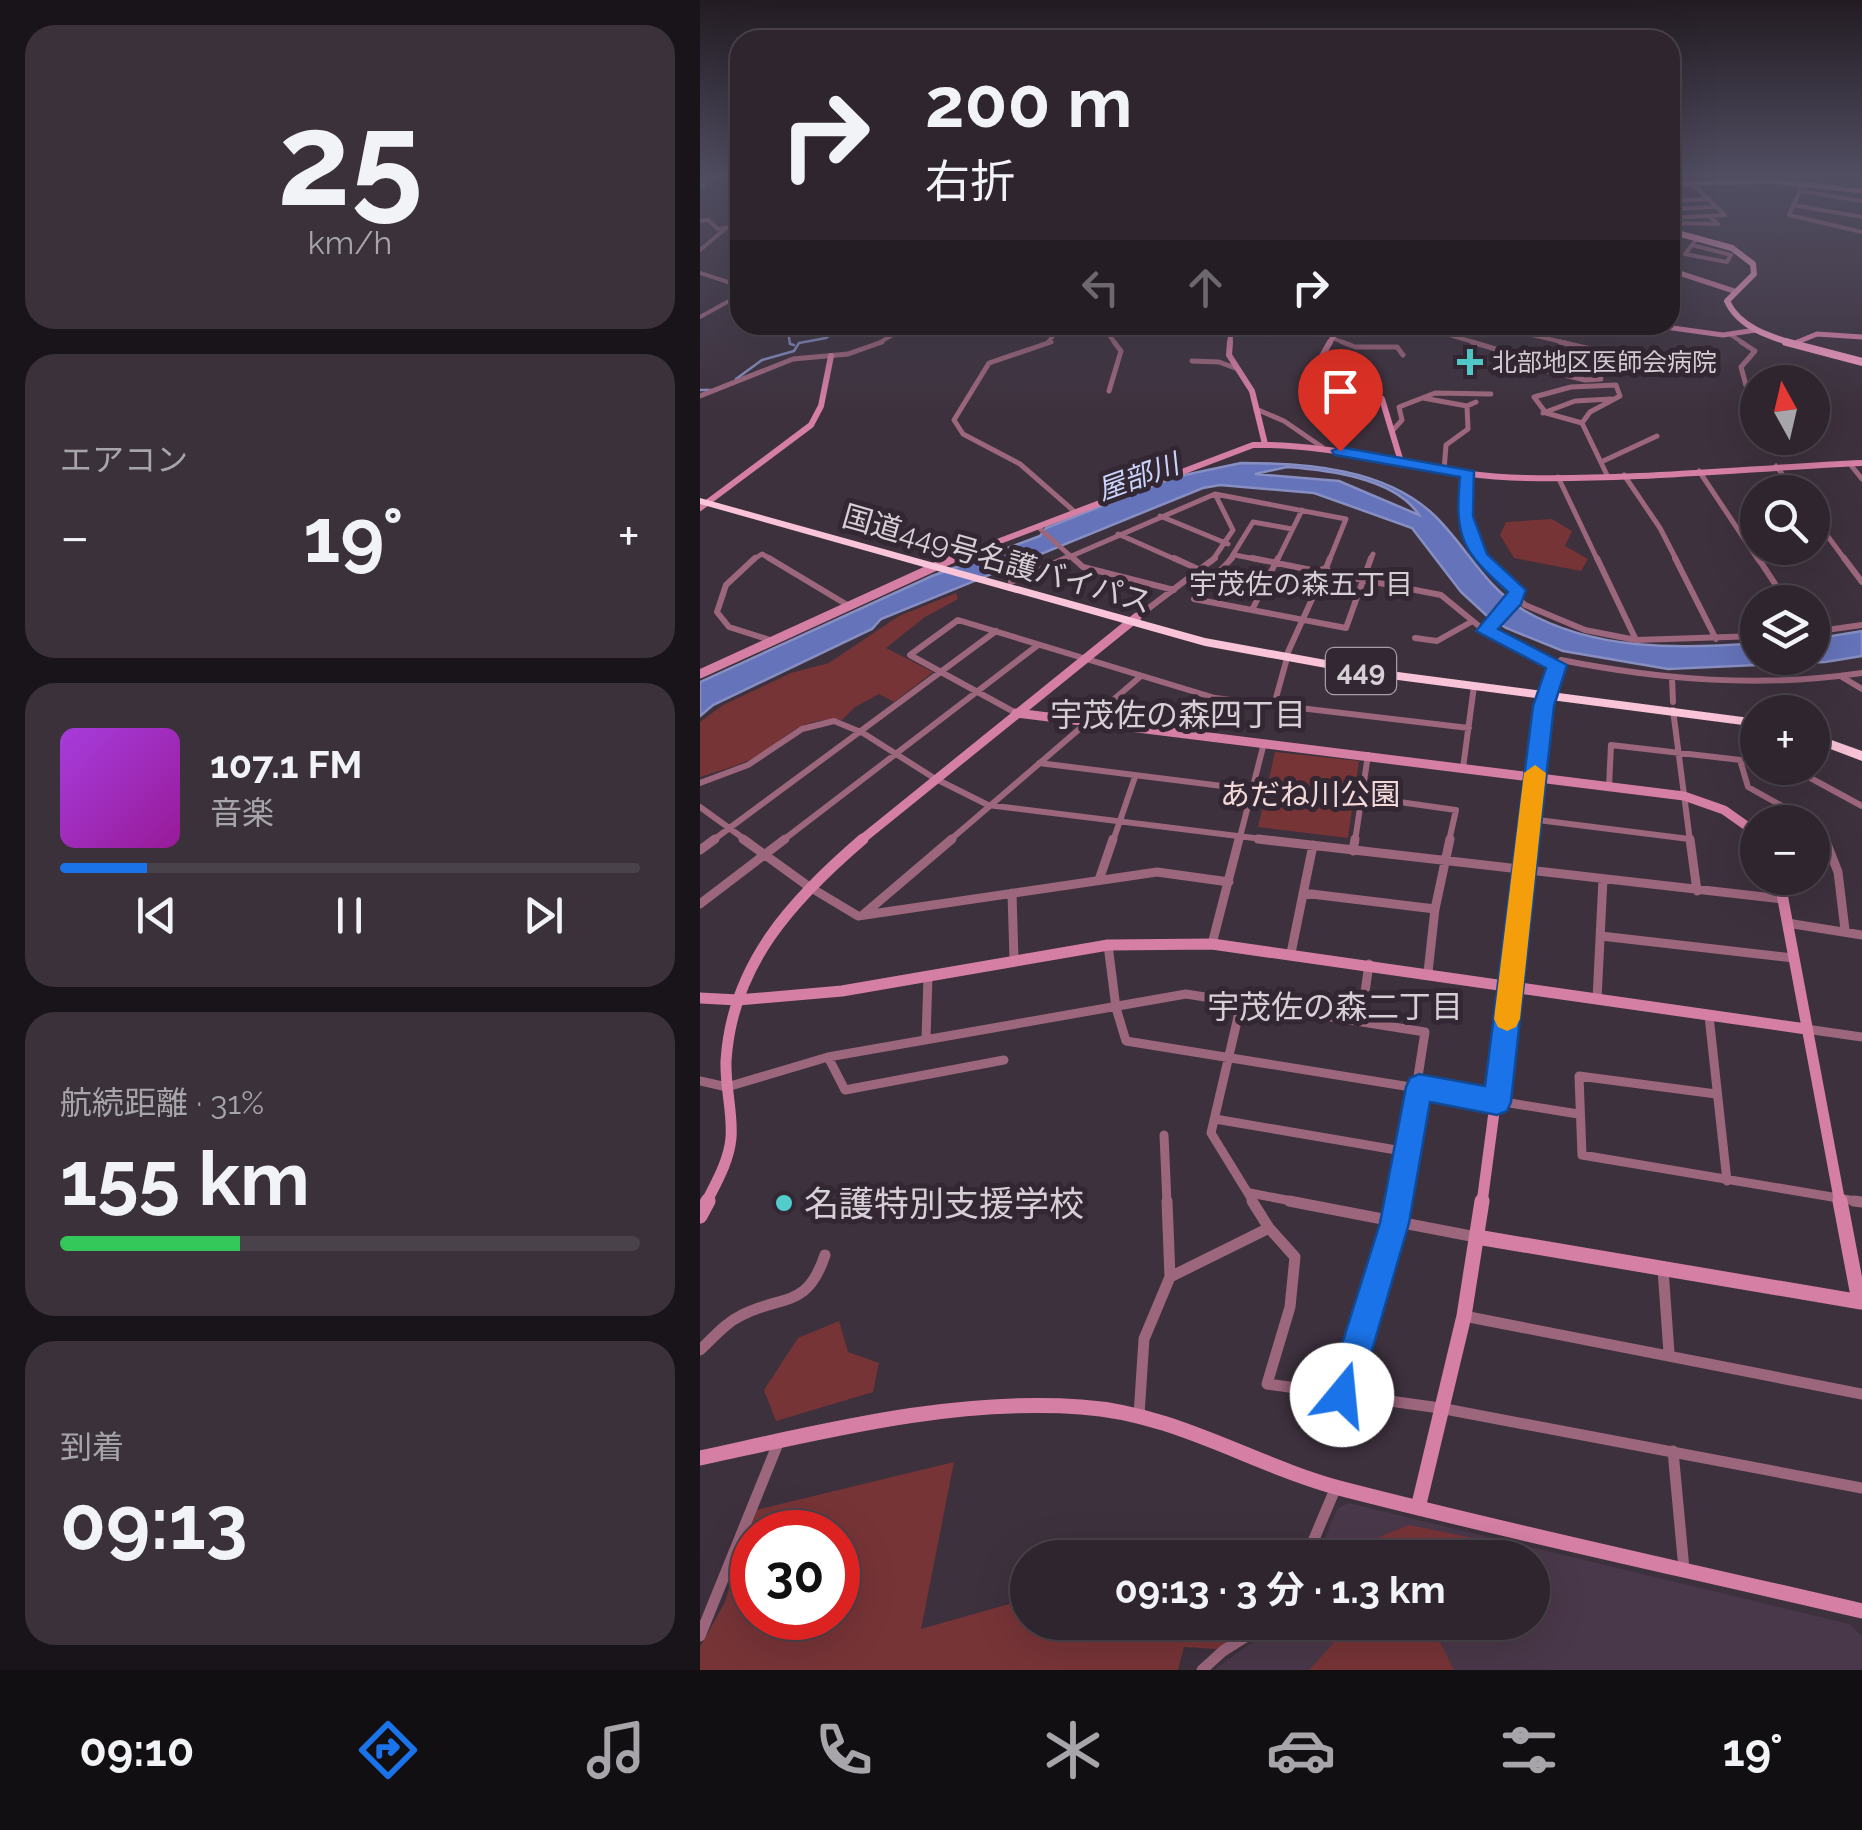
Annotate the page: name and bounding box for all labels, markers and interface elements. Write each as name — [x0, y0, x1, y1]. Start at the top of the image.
text: 200 m — [925, 61, 1132, 143]
icon: right — [760, 70, 890, 200]
text: 25 — [277, 83, 423, 235]
text: 右折 — [925, 155, 1015, 208]
text: km/h — [308, 224, 392, 261]
icon: left — [1073, 260, 1128, 315]
icon: ahead — [1178, 260, 1233, 315]
icon: right — [1283, 260, 1338, 315]
place label: 北部地区医師会病院 — [1492, 347, 1717, 377]
pin — [1298, 349, 1383, 452]
marker: 北部地区医師会病院 — [1457, 349, 1483, 375]
icon: arrive — [1313, 364, 1368, 419]
north arrow — [1740, 365, 1830, 455]
map controls — [1740, 365, 1830, 895]
text: エアコン — [60, 441, 188, 478]
water label: 屋部川 — [1093, 446, 1186, 507]
button: search — [1740, 475, 1830, 565]
text: 19° — [303, 491, 404, 580]
street label: 国道449号名護バイパス — [838, 498, 1156, 620]
text: − — [60, 504, 90, 569]
text: + — [617, 504, 640, 569]
district label: 宇茂佐の森五丁目 — [1189, 568, 1413, 601]
button: layers — [1740, 585, 1830, 675]
road number: 449 — [1326, 648, 1396, 694]
button: + — [1740, 695, 1830, 785]
district label: 宇茂佐の森四丁目 — [1050, 696, 1306, 733]
text: 107.1 FM — [210, 742, 362, 787]
park label: あだね川公園 — [1220, 777, 1400, 812]
text: 音楽 — [210, 794, 274, 831]
button: − — [1740, 805, 1830, 895]
icon: previous — [129, 888, 184, 943]
icon: pause — [322, 888, 377, 943]
icon: next — [516, 888, 571, 943]
district label: 宇茂佐の森二丁目 — [1207, 988, 1463, 1025]
text: 航続距離 · 31% — [60, 1084, 264, 1121]
text: 155 km — [60, 1134, 310, 1223]
place label: 名護特別支援学校 — [804, 1183, 1084, 1224]
marker: 名護特別支援学校 — [773, 1192, 795, 1214]
position arrow — [1290, 1343, 1394, 1447]
text: 到着 — [60, 1428, 124, 1465]
text: 09:13 — [60, 1478, 248, 1567]
speed limit sign: 30 — [730, 1510, 860, 1640]
text: 09:13 · 3 分 · 1.3 km — [1114, 1567, 1446, 1612]
icon: directions — [353, 1715, 423, 1785]
icon: music — [581, 1715, 651, 1785]
icon: phone — [809, 1715, 879, 1785]
icon: climate — [1038, 1715, 1108, 1785]
icon: car — [1266, 1715, 1336, 1785]
icon: filters — [1494, 1715, 1564, 1785]
text: 09:10 — [79, 1724, 194, 1777]
text: 19° — [1722, 1724, 1783, 1777]

